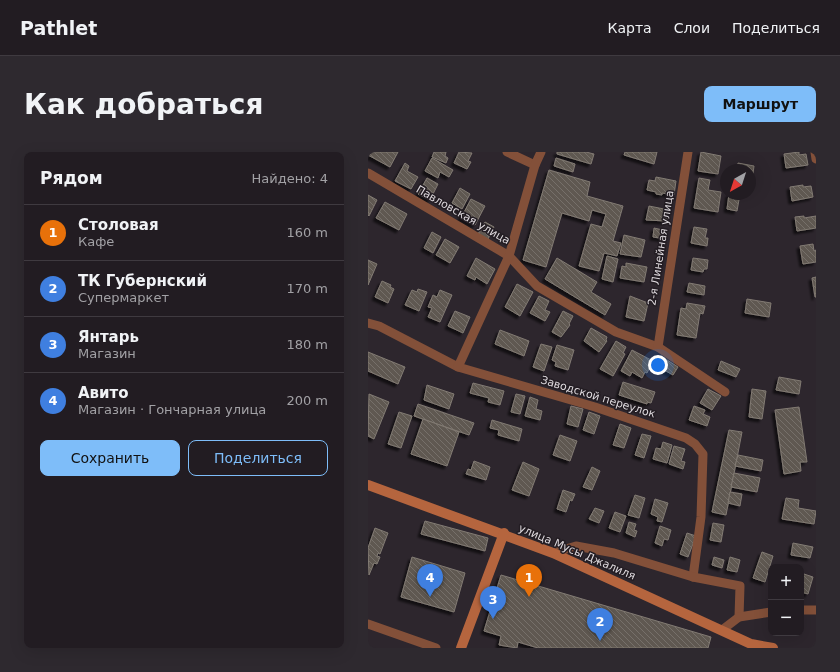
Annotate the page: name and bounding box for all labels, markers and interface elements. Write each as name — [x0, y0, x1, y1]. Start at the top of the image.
text: Pathlet — [20, 17, 97, 39]
text: Карта — [608, 20, 652, 36]
text: Слои — [674, 20, 710, 36]
text: Поделиться — [732, 20, 820, 36]
button: Маршрут — [704, 86, 816, 122]
text: Как добраться — [24, 88, 263, 121]
north arrow — [720, 164, 756, 200]
text: Рядом — [40, 168, 103, 188]
text: Найдено: 4 — [252, 171, 328, 186]
street label: Павловская улица — [414, 183, 512, 247]
street label: 2-я Линейная улица — [645, 189, 677, 307]
text: Столовая — [78, 216, 159, 234]
text: 1 — [48, 225, 58, 240]
text: 160 m — [286, 225, 328, 240]
text: Кафе — [78, 234, 114, 249]
text: ТК Губернский — [78, 272, 207, 290]
text: 2 — [48, 281, 58, 296]
text: 170 m — [286, 281, 328, 296]
text: Супермаркет — [78, 290, 169, 305]
text: Янтарь — [78, 328, 139, 346]
text: 3 — [48, 337, 58, 352]
text: 180 m — [286, 337, 328, 352]
text: Магазин — [78, 346, 136, 361]
your location — [648, 355, 668, 375]
street label: Заводской переулок — [539, 373, 657, 421]
text: Авито — [78, 384, 129, 402]
text: 4 — [48, 393, 58, 408]
text: 200 m — [286, 393, 328, 408]
text: Магазин · Гончарная улица — [78, 402, 266, 417]
button: Сохранить — [40, 440, 180, 476]
button: Поделиться — [188, 440, 328, 476]
street label: улица Мусы Джалиля — [517, 521, 637, 583]
pin: 4 — [417, 564, 443, 597]
pin: 1 — [516, 564, 542, 597]
map controls — [768, 564, 804, 636]
button: + — [768, 564, 804, 600]
pin: 3 — [480, 586, 506, 619]
button: − — [768, 600, 804, 636]
pin: 2 — [587, 608, 613, 641]

